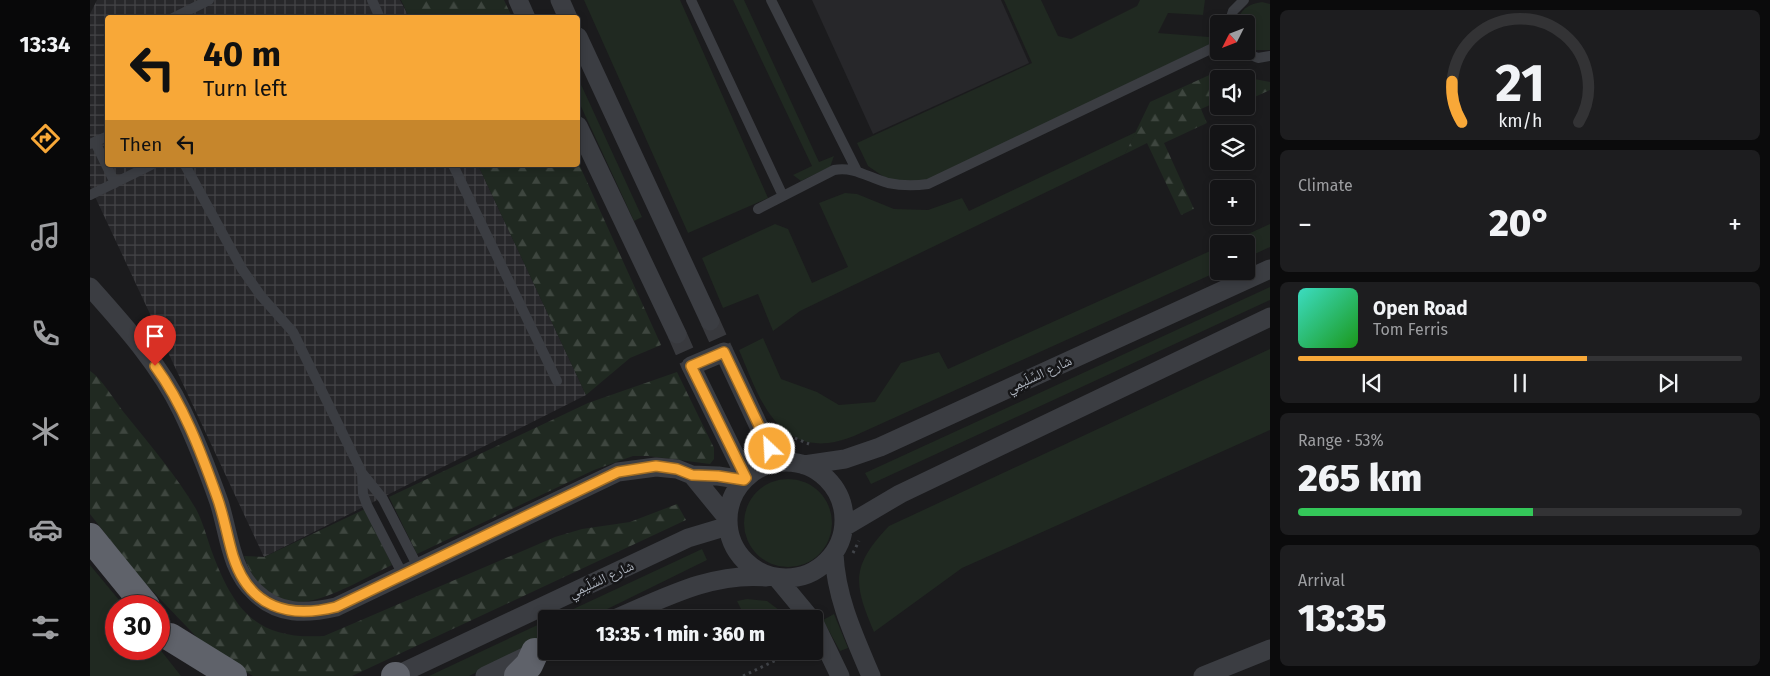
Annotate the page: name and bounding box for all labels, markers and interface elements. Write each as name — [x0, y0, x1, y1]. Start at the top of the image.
north arrow — [1210, 15, 1255, 60]
map controls — [1210, 15, 1255, 280]
text: 13:34 — [19, 31, 71, 58]
text: 40 m — [203, 33, 281, 75]
icon: left — [120, 35, 185, 100]
text: 21 — [1495, 52, 1545, 115]
button: sound — [1210, 70, 1255, 115]
text: Turn left — [203, 75, 287, 102]
text: km/h — [1498, 110, 1542, 132]
icon: directions — [28, 121, 63, 156]
button: layers — [1210, 125, 1255, 170]
icon: left — [172, 130, 200, 158]
text: Then — [120, 133, 162, 156]
text: Climate — [1298, 176, 1353, 195]
button: + — [1210, 180, 1255, 225]
text: 20° — [1489, 200, 1551, 246]
text: − — [1298, 208, 1312, 241]
text: + — [1728, 208, 1742, 241]
icon: music — [28, 219, 63, 254]
button: − — [1210, 235, 1255, 280]
text: Open Road — [1373, 297, 1468, 320]
pin — [134, 315, 176, 366]
icon: phone — [28, 316, 63, 351]
text: Tom Ferris — [1373, 320, 1448, 339]
icon: arrive — [141, 322, 169, 350]
street label: شارع السِّلَيمِي — [1004, 352, 1076, 399]
icon: previous — [1358, 369, 1386, 397]
icon: pause — [1506, 369, 1534, 397]
icon: next — [1654, 369, 1682, 397]
icon: climate — [28, 414, 63, 449]
position arrow — [743, 422, 795, 474]
text: Range · 53% — [1298, 431, 1384, 450]
text: 265 km — [1298, 455, 1422, 501]
icon: car — [28, 512, 63, 547]
street label: شارع السِّلَيمِي — [566, 557, 638, 604]
text: Arrival — [1298, 571, 1345, 590]
speed limit sign: 30 — [105, 595, 170, 660]
text: 13:35 — [1298, 595, 1387, 641]
icon: filters — [28, 610, 63, 645]
text: 13:35 · 1 min · 360 m — [596, 623, 765, 646]

